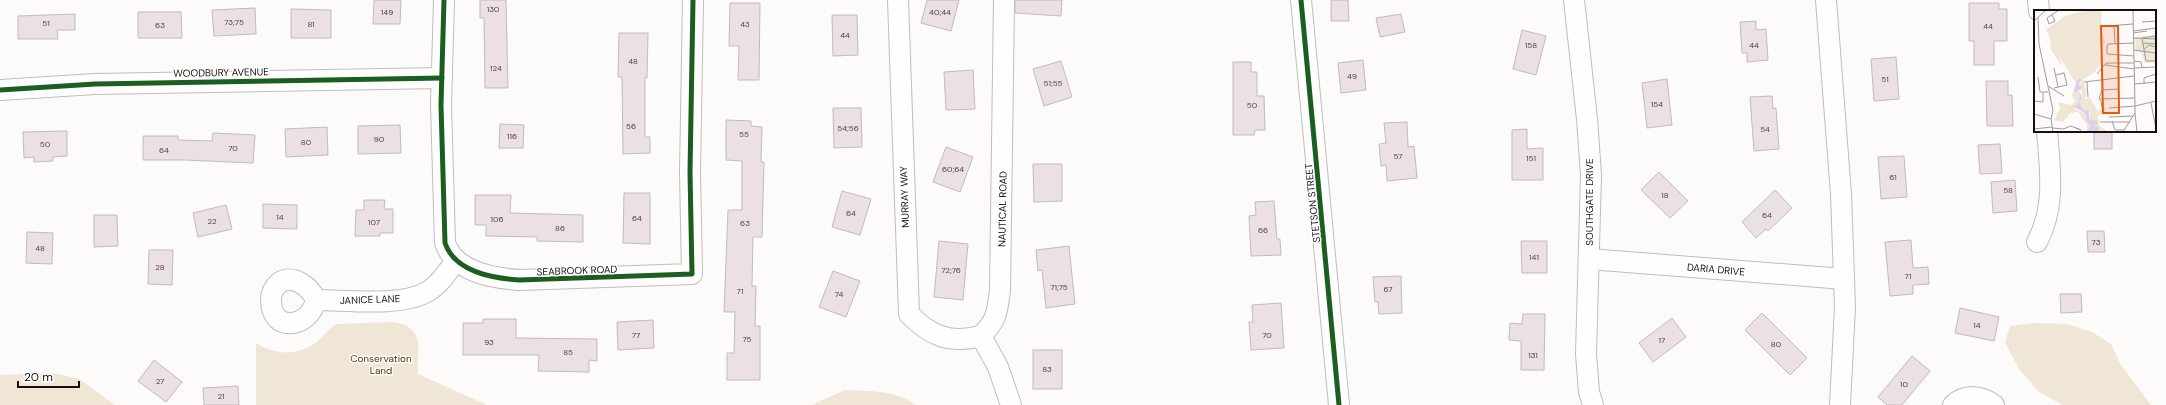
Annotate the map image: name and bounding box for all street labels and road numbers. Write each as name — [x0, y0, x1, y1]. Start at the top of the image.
street label: WOODBURY AVENUE — [173, 65, 269, 80]
street label: SOUTHGATE DRIVE — [1583, 158, 1596, 246]
street label: STETSON STREET — [1302, 162, 1323, 243]
street label: MURRAY WAY — [897, 166, 912, 228]
street label: NAUTICAL ROAD — [995, 171, 1010, 247]
street label: DARIA DRIVE — [1686, 260, 1746, 279]
street label: SEABROOK ROAD — [536, 263, 618, 278]
street label: JANICE LANE — [340, 292, 401, 307]

